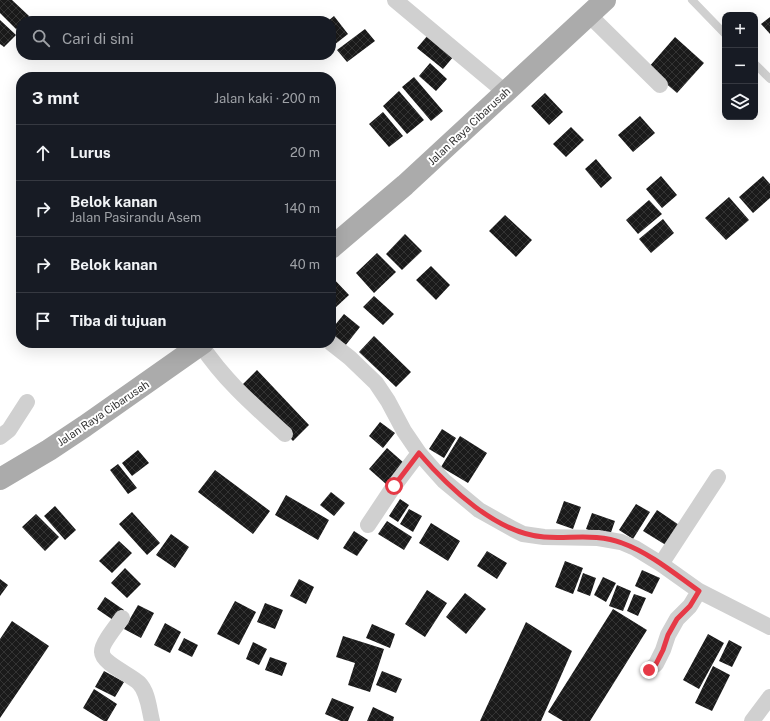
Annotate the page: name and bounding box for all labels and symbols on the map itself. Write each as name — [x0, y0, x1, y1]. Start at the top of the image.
street label: Jalan Raya Cibarusah — [425, 85, 513, 167]
street label: Jalan Raya Cibarusah — [55, 378, 151, 448]
route start — [385, 477, 403, 495]
route end — [640, 661, 658, 679]

